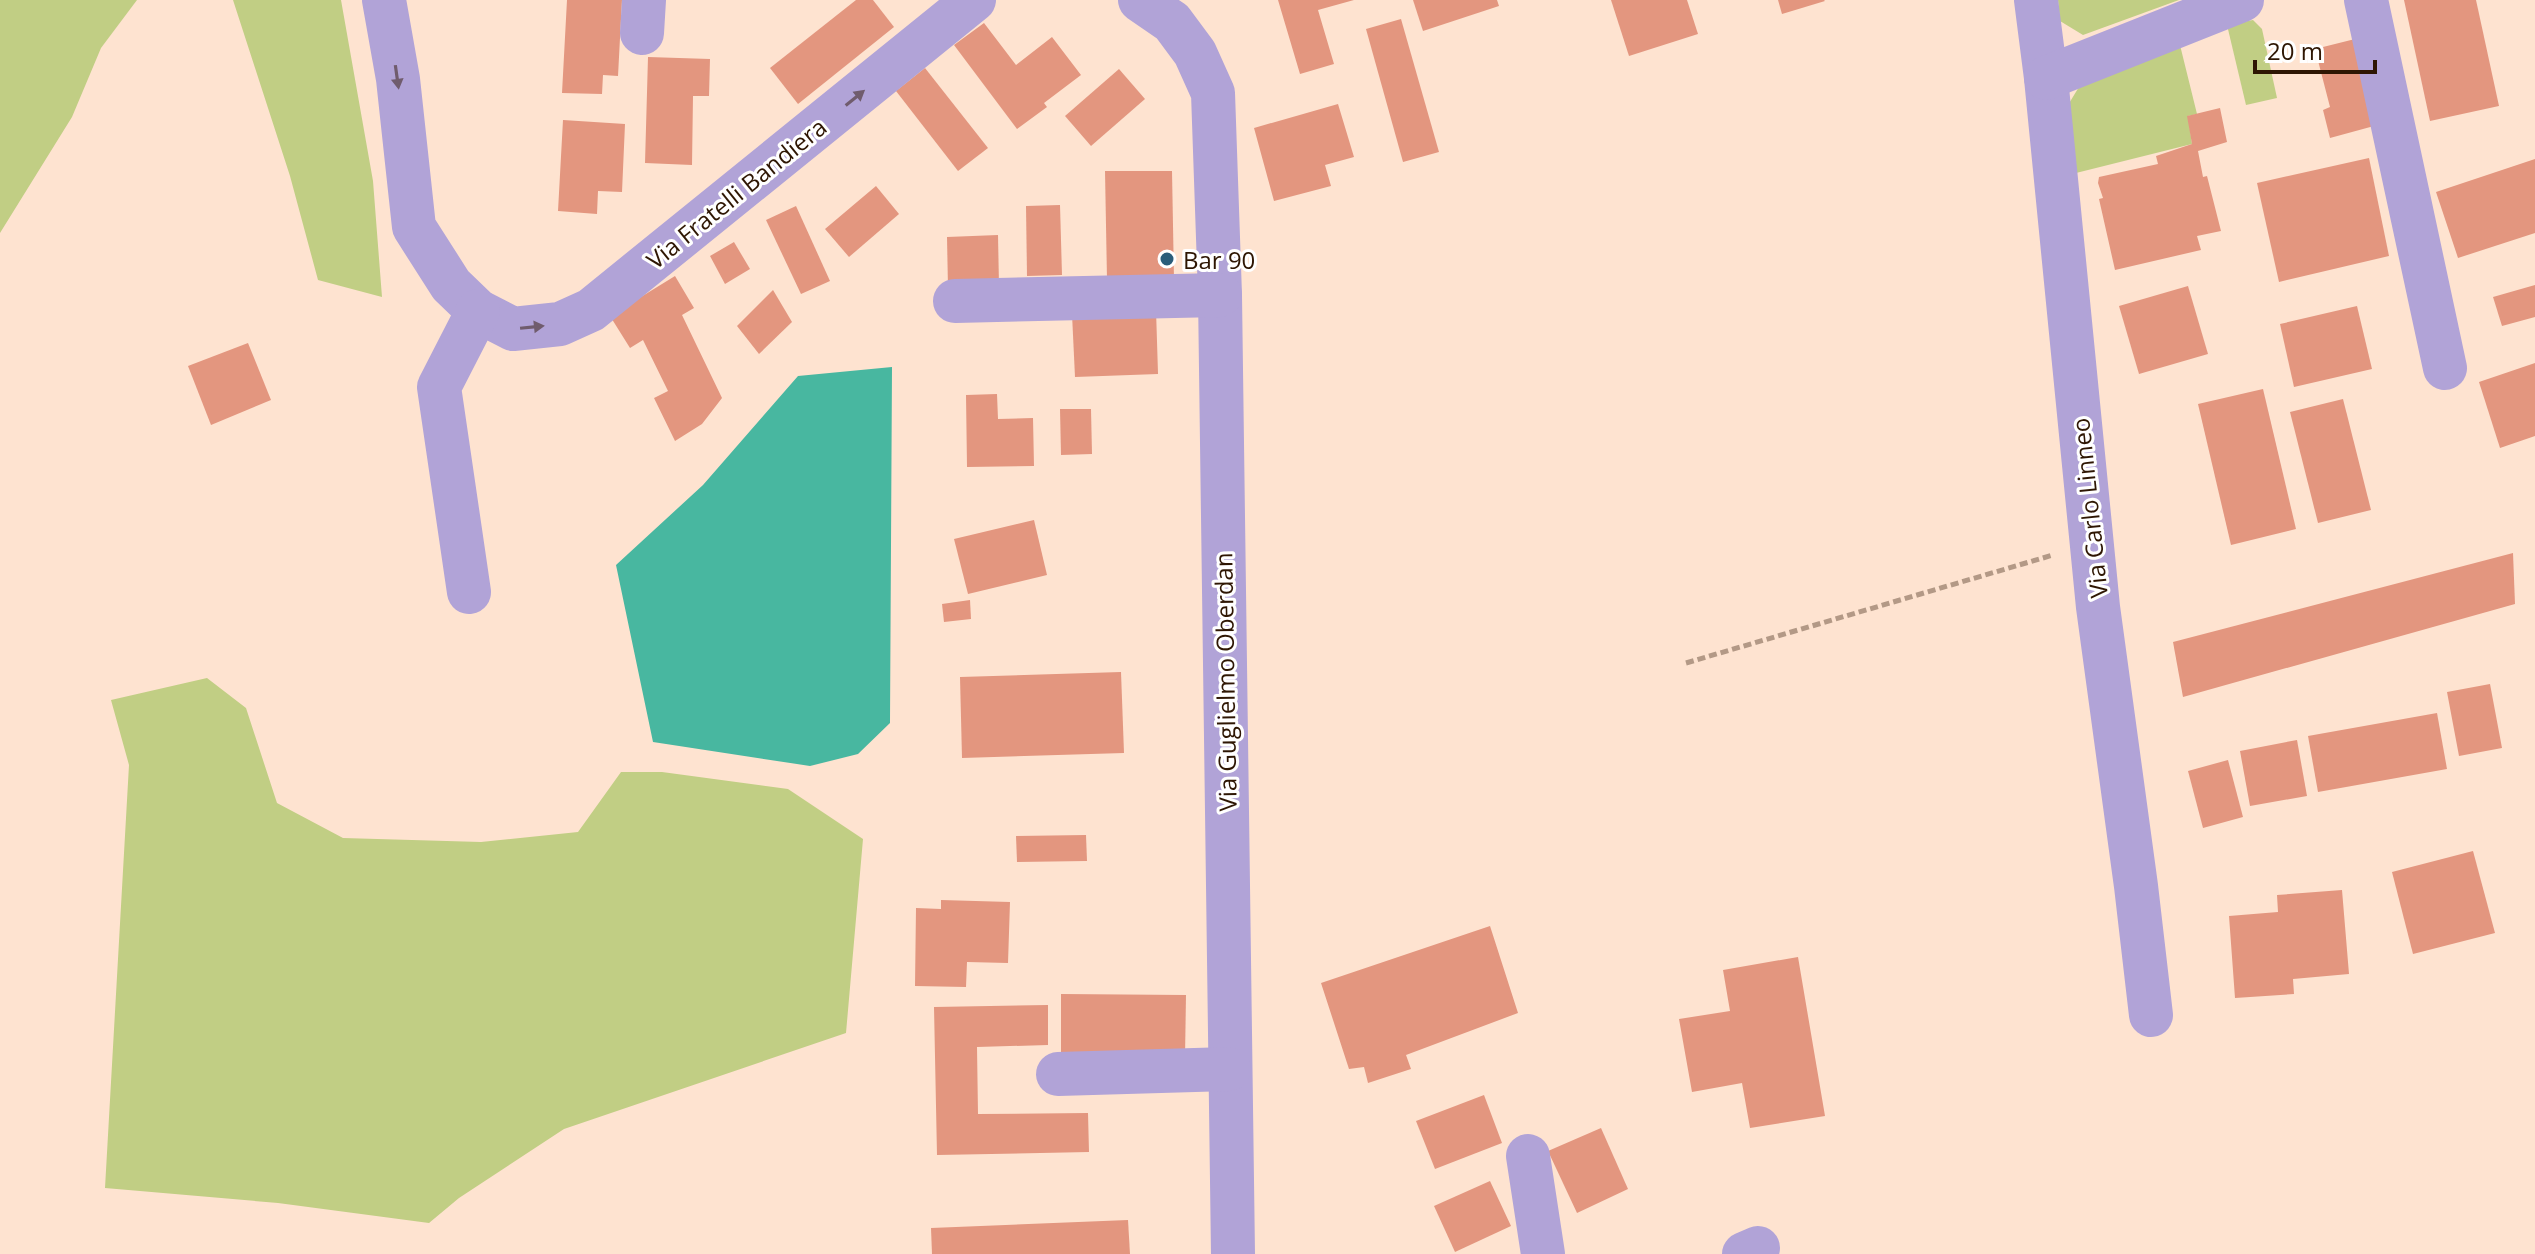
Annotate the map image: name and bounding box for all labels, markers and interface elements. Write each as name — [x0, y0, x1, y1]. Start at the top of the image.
scale bar — [2255, 24, 2375, 74]
text: 20 m — [2267, 34, 2323, 67]
one-way arrow — [392, 65, 404, 90]
one-way arrow — [845, 91, 865, 107]
street label: Via Fratelli Bandiera — [639, 110, 833, 276]
place label: Bar 90 — [1183, 243, 1255, 276]
marker: Bar 90 — [1158, 250, 1176, 268]
one-way arrow — [520, 320, 545, 333]
street label: Via Carlo Linneo — [2063, 416, 2115, 600]
street label: Via Guglielmo Oberdan — [1206, 552, 1244, 812]

